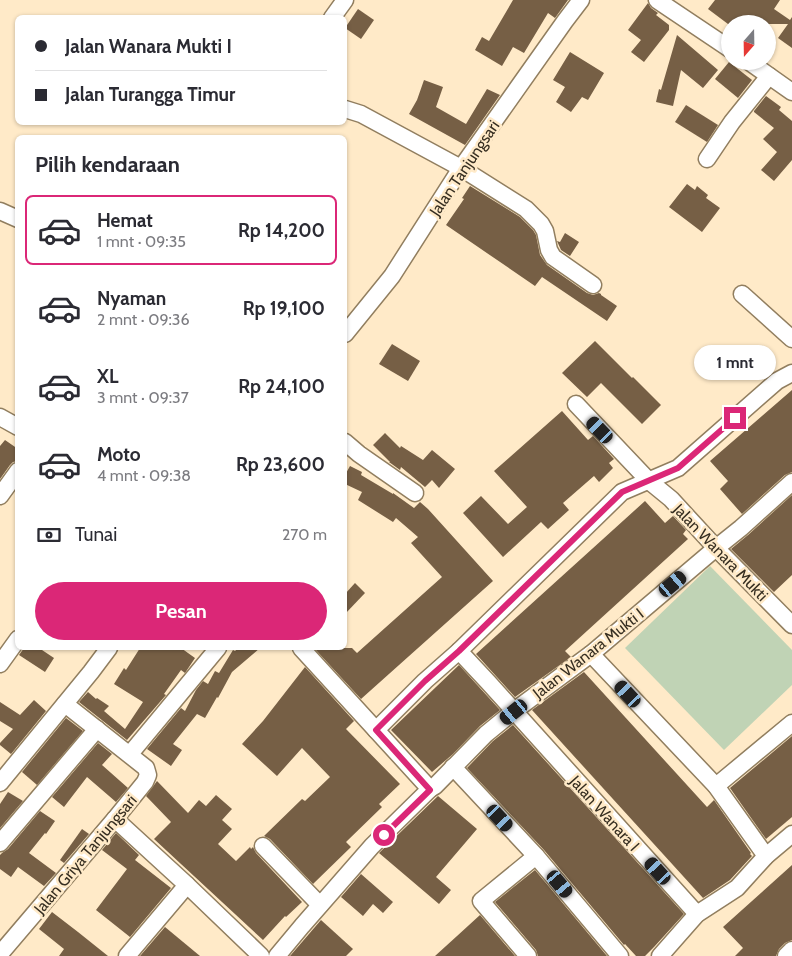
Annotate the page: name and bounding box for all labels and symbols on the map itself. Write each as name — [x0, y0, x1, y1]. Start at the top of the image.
north arrow — [721, 15, 776, 70]
street label: Jalan Tanjungsari — [425, 117, 503, 221]
callout: 1 mnt — [694, 346, 776, 380]
route end — [724, 407, 746, 429]
car — [584, 414, 615, 446]
street label: Jalan Wanara Mukti — [669, 499, 772, 605]
car — [656, 569, 689, 599]
street label: Jalan Wanara Mukti I — [528, 604, 648, 703]
car — [612, 678, 643, 710]
car — [497, 697, 530, 727]
street label: Jalan Wanara I — [565, 771, 643, 855]
street label: Jalan Griya Tanjungsari — [29, 791, 141, 918]
car — [484, 802, 515, 834]
route start — [373, 824, 395, 846]
car — [642, 855, 673, 887]
car — [544, 868, 575, 900]

